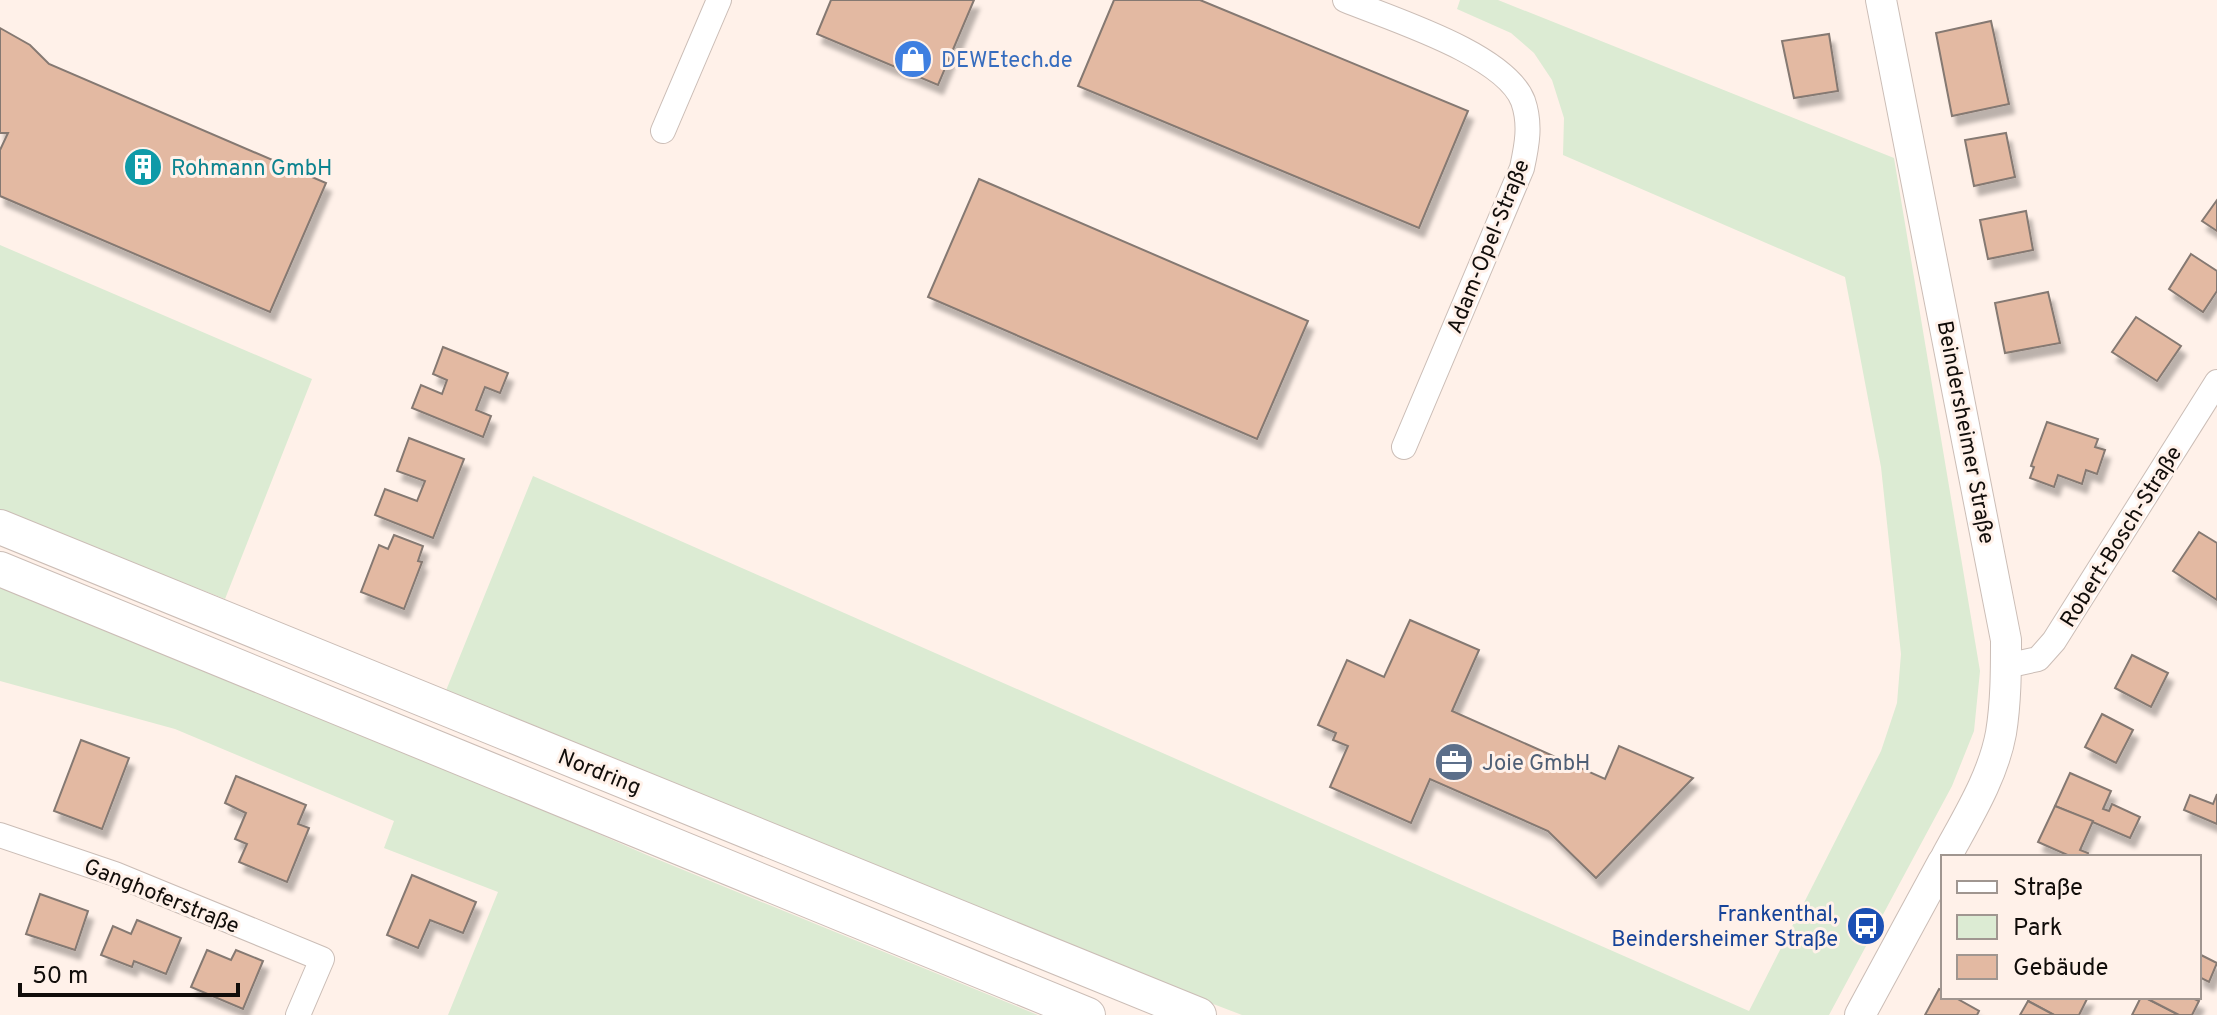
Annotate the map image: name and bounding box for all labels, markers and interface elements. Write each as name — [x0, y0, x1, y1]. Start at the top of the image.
shop icon: DEWEtech.de — [892, 38, 934, 80]
place label: DEWEtech.de — [941, 48, 1072, 75]
building icon: Rohmann GmbH — [122, 146, 164, 188]
place label: Rohmann GmbH — [171, 156, 332, 183]
street label: Adam-Opel-Straße — [1442, 156, 1537, 338]
street label: Beindersheimer Straße — [1930, 319, 1999, 546]
street label: Robert-Bosch-Straße — [2055, 442, 2189, 633]
office icon: Joie GmbH — [1433, 741, 1475, 783]
street label: Nordring — [554, 744, 645, 802]
place label: Joie GmbH — [1482, 751, 1590, 778]
street label: Ganghoferstraße — [79, 854, 243, 941]
legend — [1941, 855, 2201, 999]
text: Straße — [2013, 874, 2083, 904]
place label: Frankenthal, Beindersheimer Straße — [1611, 902, 1838, 954]
bus stop icon: Frankenthal, Beindersheimer Straße — [1845, 905, 1887, 947]
text: Park — [2013, 914, 2063, 944]
scale bar — [20, 947, 238, 997]
text: Gebäude — [2013, 954, 2108, 984]
text: 50 m — [32, 962, 88, 992]

